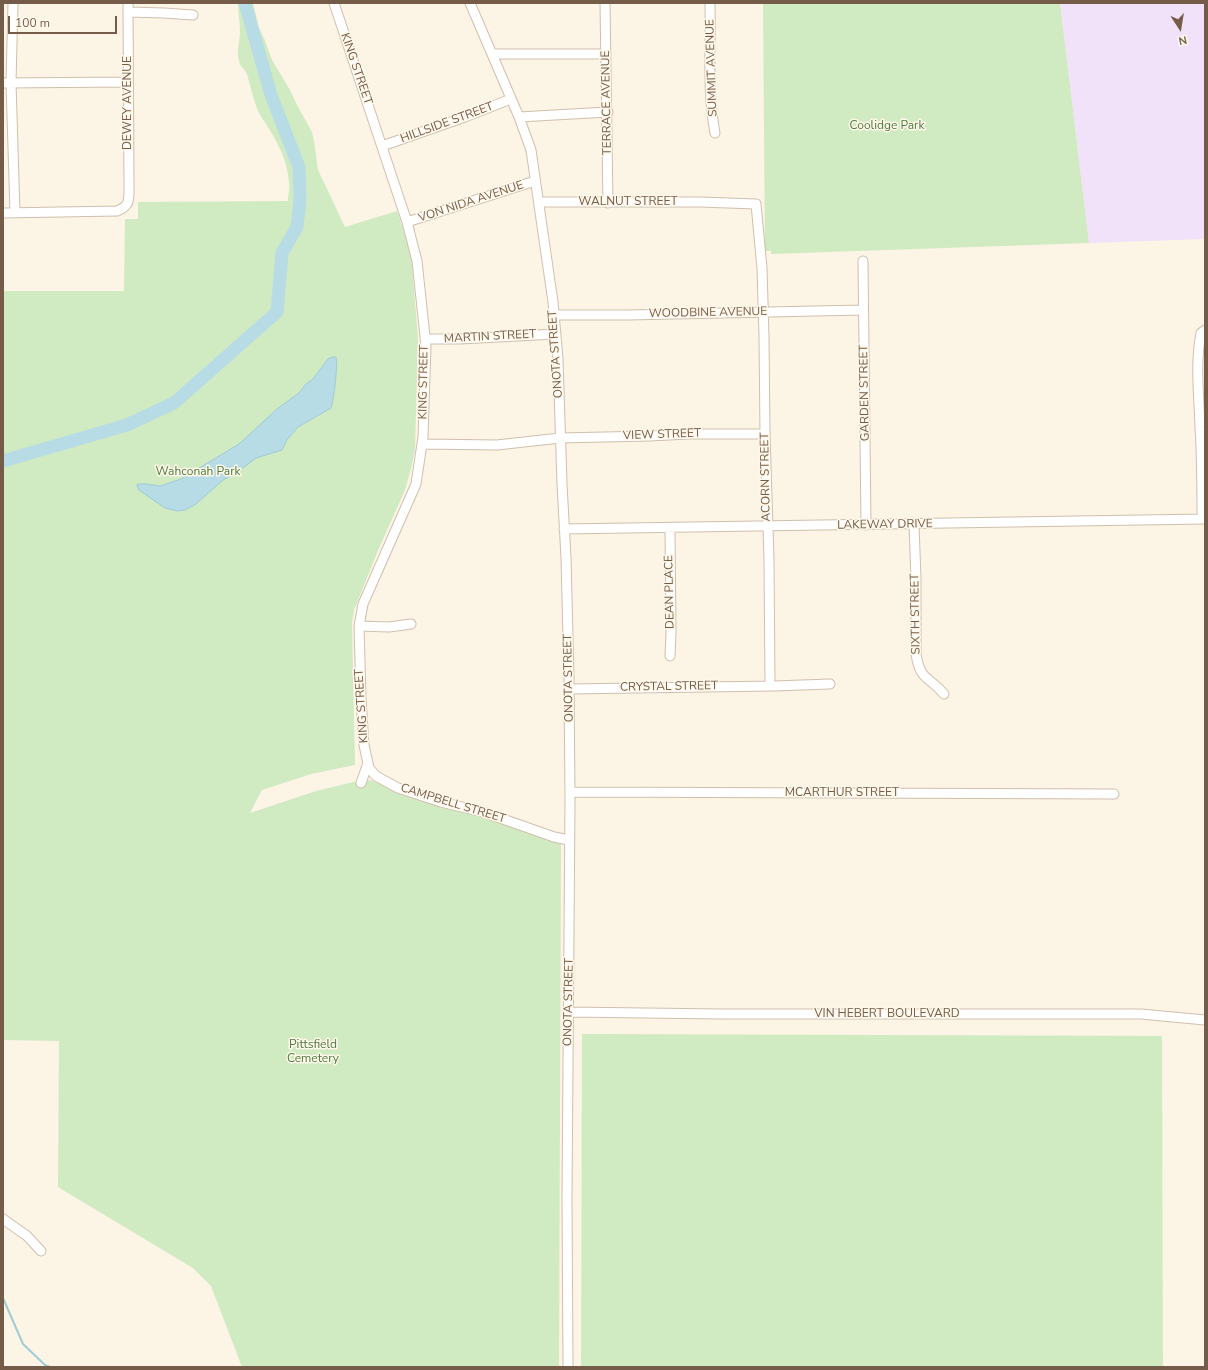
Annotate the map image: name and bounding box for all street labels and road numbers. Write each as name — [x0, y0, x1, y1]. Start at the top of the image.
street label: SUMMIT AVENUE — [703, 19, 721, 117]
street label: KING STREET — [337, 31, 375, 107]
street label: TERRACE AVENUE — [599, 50, 615, 156]
street label: DEWEY AVENUE — [121, 56, 135, 150]
street label: HILLSIDE STREET — [399, 99, 495, 147]
street label: VON NIDA AVENUE — [417, 178, 525, 226]
street label: WALNUT STREET — [578, 195, 678, 209]
street label: WOODBINE AVENUE — [649, 305, 767, 321]
street label: ONOTA STREET — [546, 309, 566, 399]
street label: MARTIN STREET — [443, 327, 537, 347]
street label: KING STREET — [416, 344, 432, 420]
street label: GARDEN STREET — [857, 344, 873, 442]
street label: VIEW STREET — [623, 426, 701, 444]
street label: ACORN STREET — [758, 432, 774, 522]
street label: LAKEWAY DRIVE — [837, 517, 933, 533]
street label: DEAN PLACE — [662, 555, 678, 629]
street label: SIXTH STREET — [908, 573, 924, 655]
street label: ONOTA STREET — [561, 634, 577, 722]
street label: KING STREET — [352, 668, 372, 744]
street label: CRYSTAL STREET — [620, 679, 718, 695]
street label: CAMPBELL STREET — [399, 781, 507, 827]
street label: MCARTHUR STREET — [785, 786, 899, 800]
street label: ONOTA STREET — [561, 958, 577, 1046]
street label: VIN HEBERT BOULEVARD — [814, 1007, 960, 1021]

